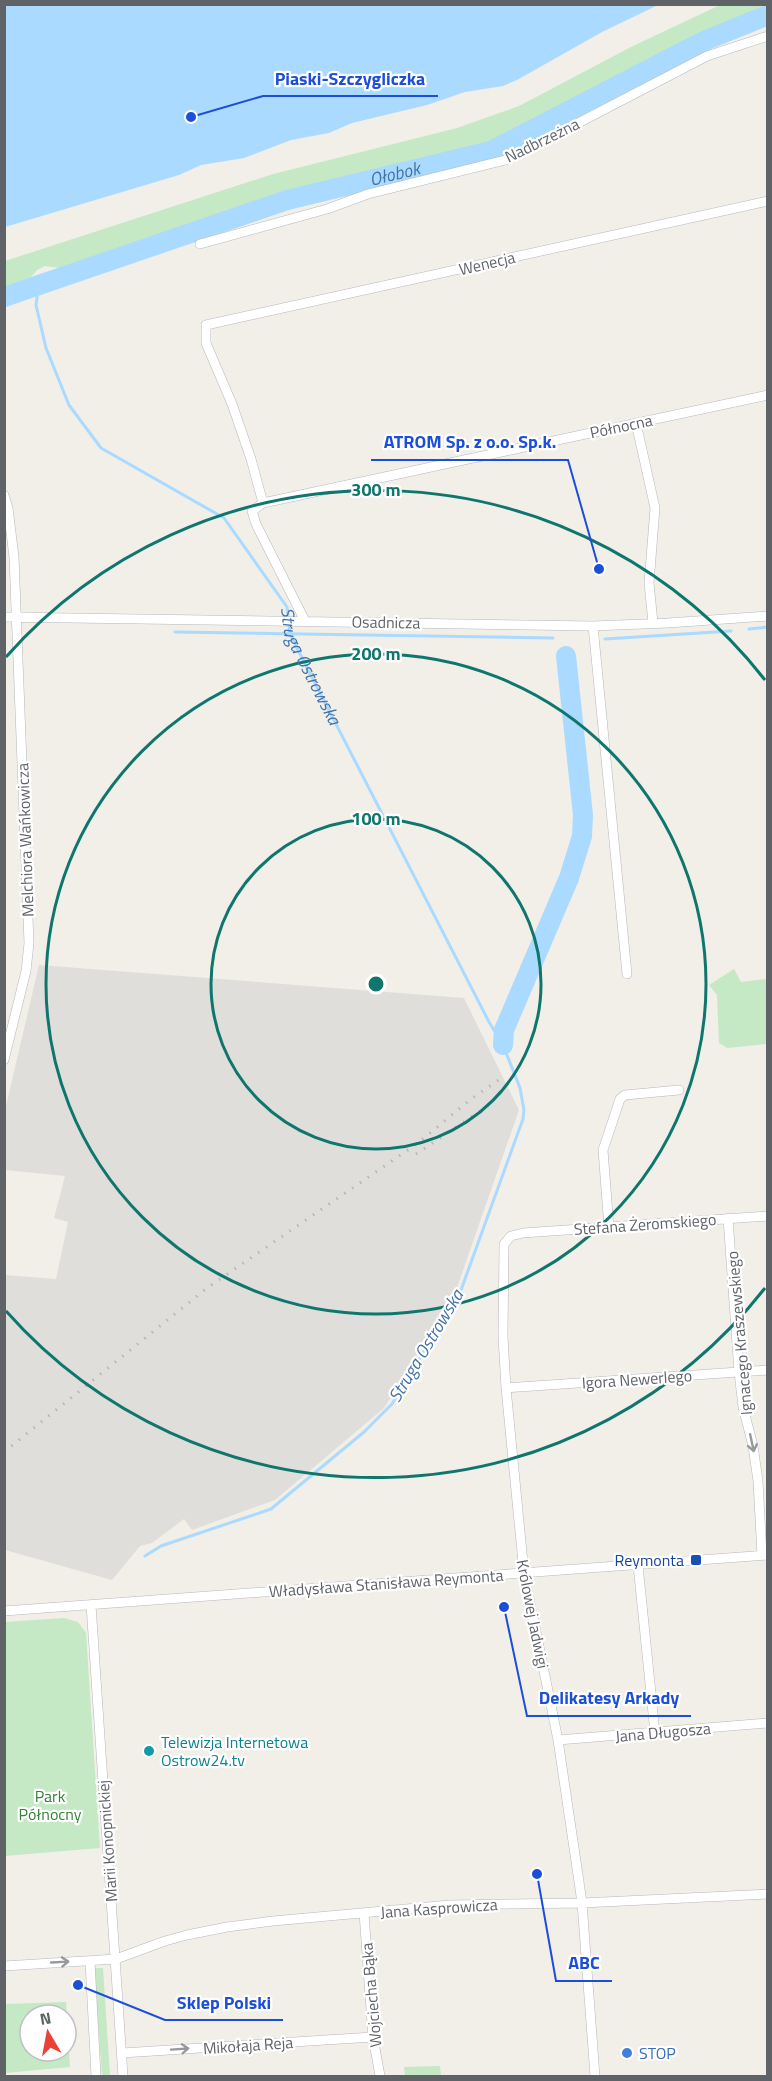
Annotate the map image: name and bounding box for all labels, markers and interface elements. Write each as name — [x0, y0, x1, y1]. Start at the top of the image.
callout: Piaski-Szczygliczka — [263, 60, 438, 96]
text: Piaski-Szczygliczka — [275, 65, 425, 92]
street label: Nadbrzeżna — [501, 112, 583, 168]
water label: Ołobok — [367, 154, 425, 193]
street label: Wenecja — [456, 245, 518, 281]
street label: Północna — [587, 408, 655, 444]
callout: ATROM Sp. z o.o. Sp.k. — [371, 424, 568, 460]
text: ATROM Sp. z o.o. Sp.k. — [384, 428, 556, 455]
text: 300 m — [351, 476, 401, 503]
water label: Struga Ostrowska — [274, 606, 349, 730]
street label: Osadnicza — [351, 609, 421, 635]
text: 200 m — [351, 640, 401, 667]
street label: Melchiora Wańkowicza — [10, 763, 40, 917]
text: 100 m — [351, 805, 401, 832]
centre of rings — [366, 974, 386, 994]
street label: Stefana Żeromskiego — [573, 1207, 717, 1241]
street label: Ignacego Kraszewskiego — [720, 1250, 758, 1416]
water label: Struga Ostrowska — [381, 1283, 470, 1407]
street label: Igora Newerlego — [581, 1363, 693, 1395]
one-way arrow — [747, 1433, 758, 1452]
place label: Reymonta — [615, 1548, 684, 1572]
marker: Reymonta — [689, 1553, 703, 1567]
street label: Królowej Jadwigi — [511, 1557, 555, 1671]
street label: Władysława Stanisława Reymonta — [268, 1563, 504, 1603]
callout: Delikatesy Arkady — [527, 1680, 691, 1716]
text: Delikatesy Arkady — [539, 1684, 679, 1711]
street label: Jana Długosza — [614, 1716, 712, 1748]
place label: Telewizja Internetowa Ostrow24.tv — [161, 1730, 308, 1772]
marker: Telewizja Internetowa Ostrow24.tv — [142, 1744, 156, 1758]
street label: Marii Konopnickiej — [91, 1779, 123, 1903]
park label: Park Północny — [18, 1784, 82, 1826]
street label: Jana Kasprowicza — [380, 1892, 498, 1924]
street label: Wojciecha Bąka — [354, 1942, 388, 2048]
callout: ABC — [556, 1945, 612, 1981]
text: ABC — [568, 1949, 600, 1976]
one-way arrow — [50, 1957, 70, 1968]
callout: Sklep Polski — [165, 1984, 283, 2020]
text: Sklep Polski — [177, 1989, 271, 2016]
north arrow — [18, 2003, 78, 2063]
text: N — [38, 2005, 53, 2031]
street label: Mikołaja Reja — [202, 2030, 294, 2060]
place label: STOP — [639, 2041, 676, 2065]
one-way arrow — [169, 2043, 189, 2054]
marker: STOP — [620, 2046, 634, 2060]

